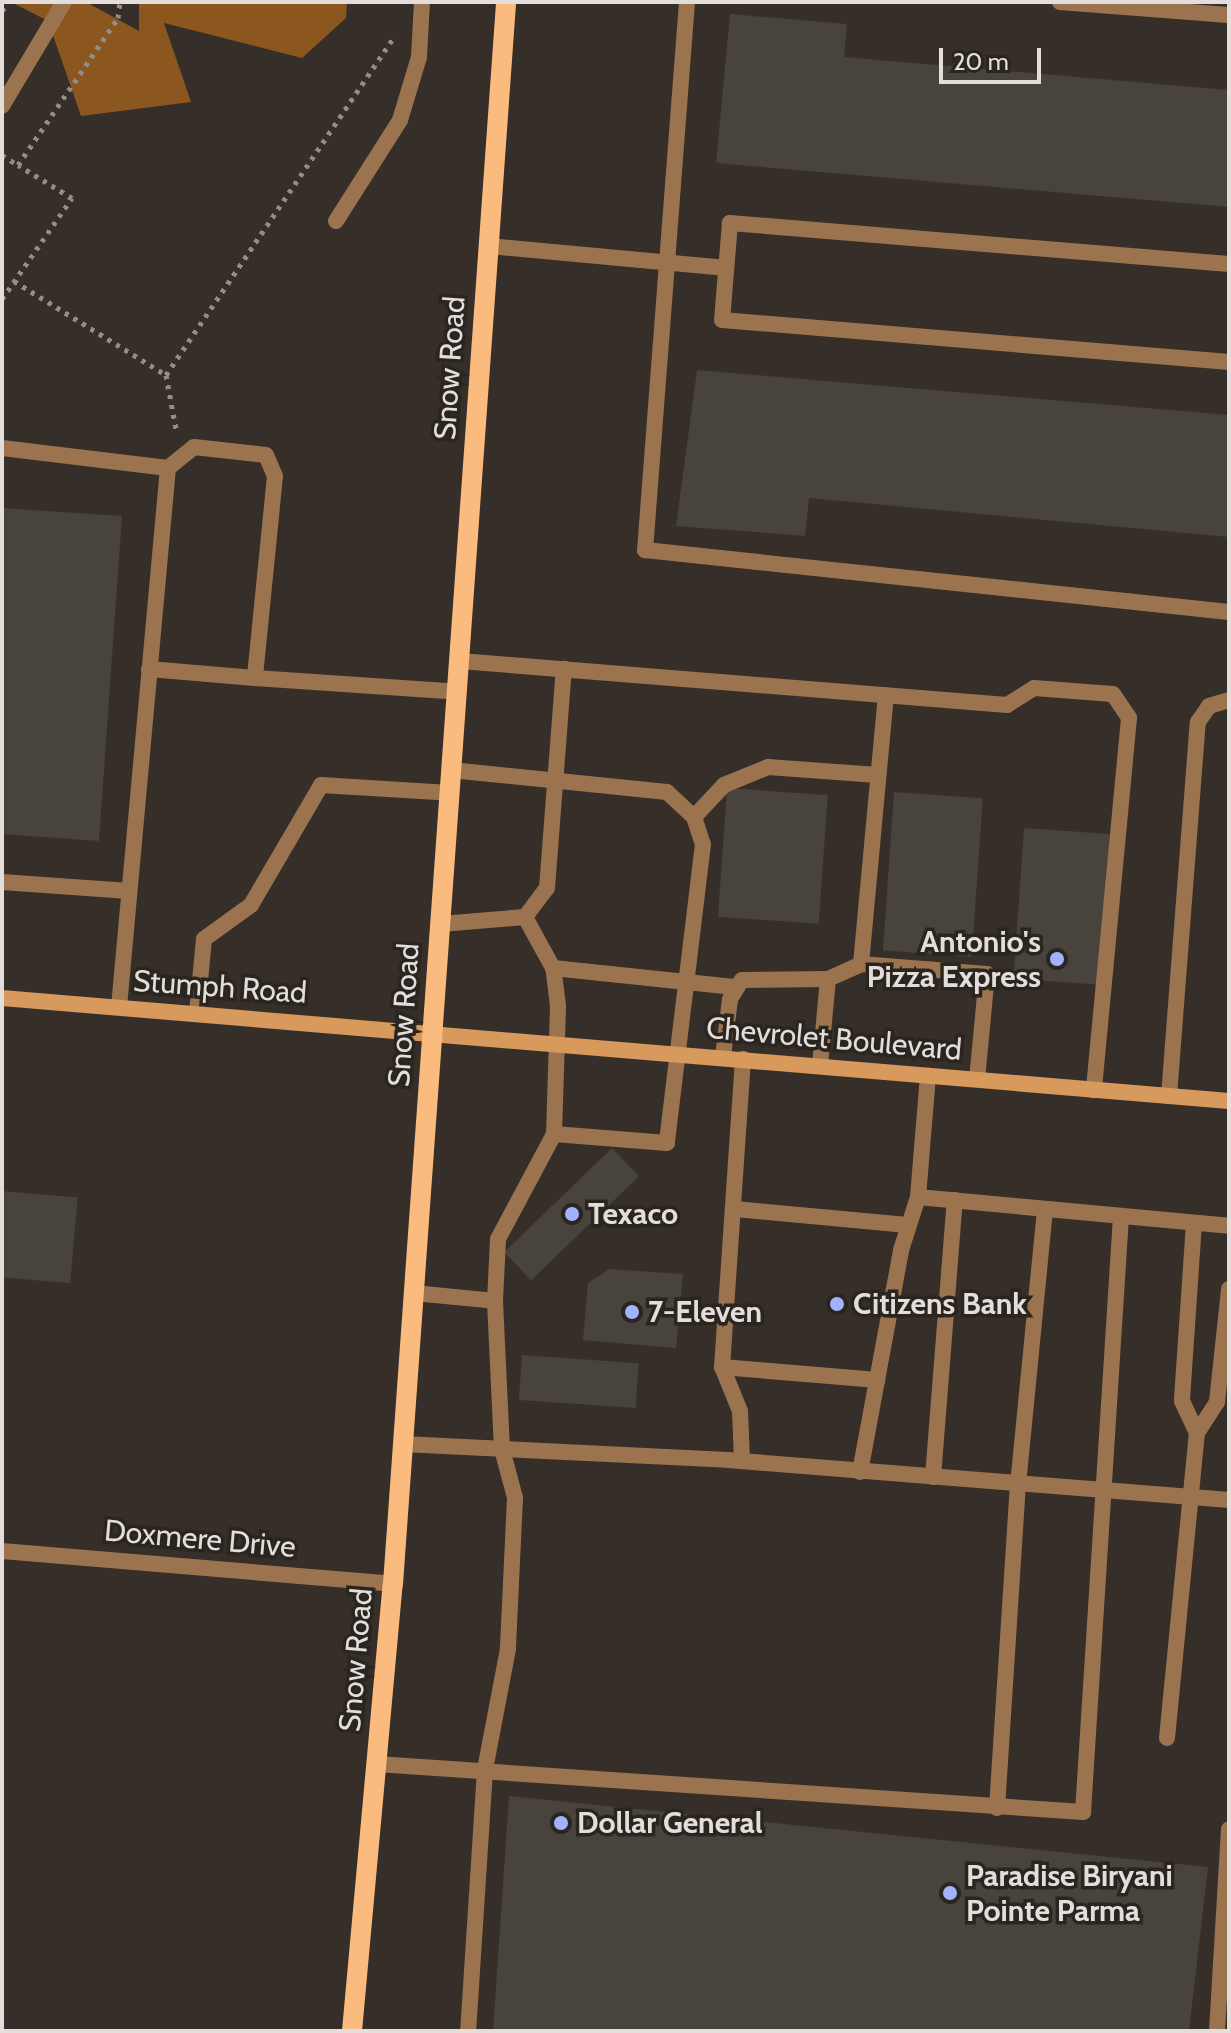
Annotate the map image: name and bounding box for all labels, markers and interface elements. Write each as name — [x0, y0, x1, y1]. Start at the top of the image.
scale bar — [943, 32, 1045, 82]
text: 20 m — [953, 47, 1009, 76]
street label: Snow Road — [427, 295, 473, 441]
place label: Antonio's Pizza Express — [867, 924, 1041, 994]
street label: Snow Road — [381, 942, 427, 1088]
marker: Antonio's Pizza Express — [1048, 950, 1066, 968]
street label: Stumph Road — [132, 963, 308, 1011]
street label: Chevrolet Boulevard — [705, 1010, 963, 1068]
place label: Texaco — [588, 1196, 678, 1232]
marker: Texaco — [563, 1205, 581, 1223]
place label: Citizens Bank — [853, 1286, 1027, 1322]
place label: 7-Eleven — [648, 1294, 762, 1330]
marker: Citizens Bank — [828, 1295, 846, 1313]
marker: 7-Eleven — [623, 1303, 641, 1321]
street label: Doxmere Drive — [103, 1513, 297, 1565]
street label: Snow Road — [332, 1587, 380, 1733]
place label: Dollar General — [577, 1805, 763, 1841]
marker: Dollar General — [552, 1814, 570, 1832]
place label: Paradise Biryani Pointe Parma — [966, 1858, 1173, 1928]
marker: Paradise Biryani Pointe Parma — [941, 1884, 959, 1902]

